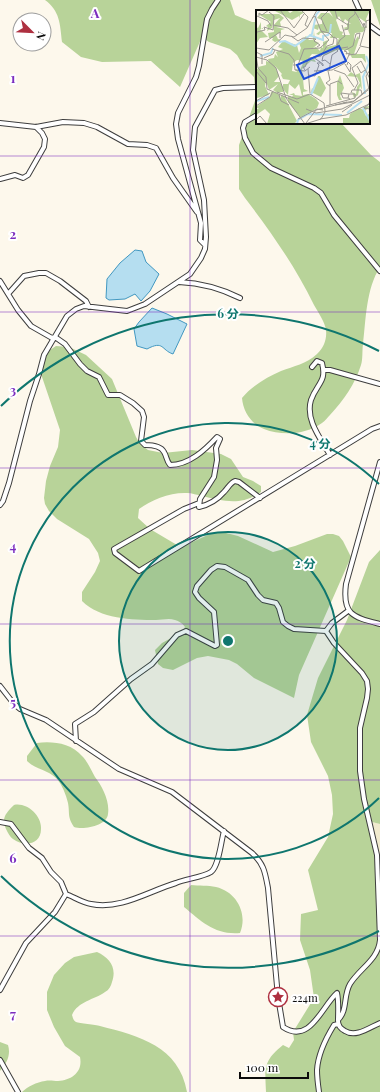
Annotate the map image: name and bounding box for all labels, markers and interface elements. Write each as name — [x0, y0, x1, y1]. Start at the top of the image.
text: A — [90, 4, 100, 21]
inset map — [256, 10, 370, 124]
north arrow — [12, 12, 52, 52]
text: N — [33, 30, 50, 43]
text: 1 — [11, 69, 16, 86]
text: 2 — [10, 225, 17, 242]
text: 6 分 — [217, 305, 239, 321]
text: 3 — [10, 381, 16, 398]
text: 4 分 — [309, 435, 331, 451]
text: 4 — [10, 537, 17, 554]
text: 2 分 — [295, 555, 315, 571]
centre of rings — [221, 634, 235, 648]
text: 5 — [10, 693, 16, 710]
text: 6 — [9, 849, 17, 866]
place icon: 224m — [267, 986, 289, 1008]
place label: 224m — [292, 990, 318, 1005]
text: 7 — [10, 1005, 16, 1022]
scale bar — [240, 1054, 308, 1080]
text: 100 m — [246, 1059, 279, 1075]

